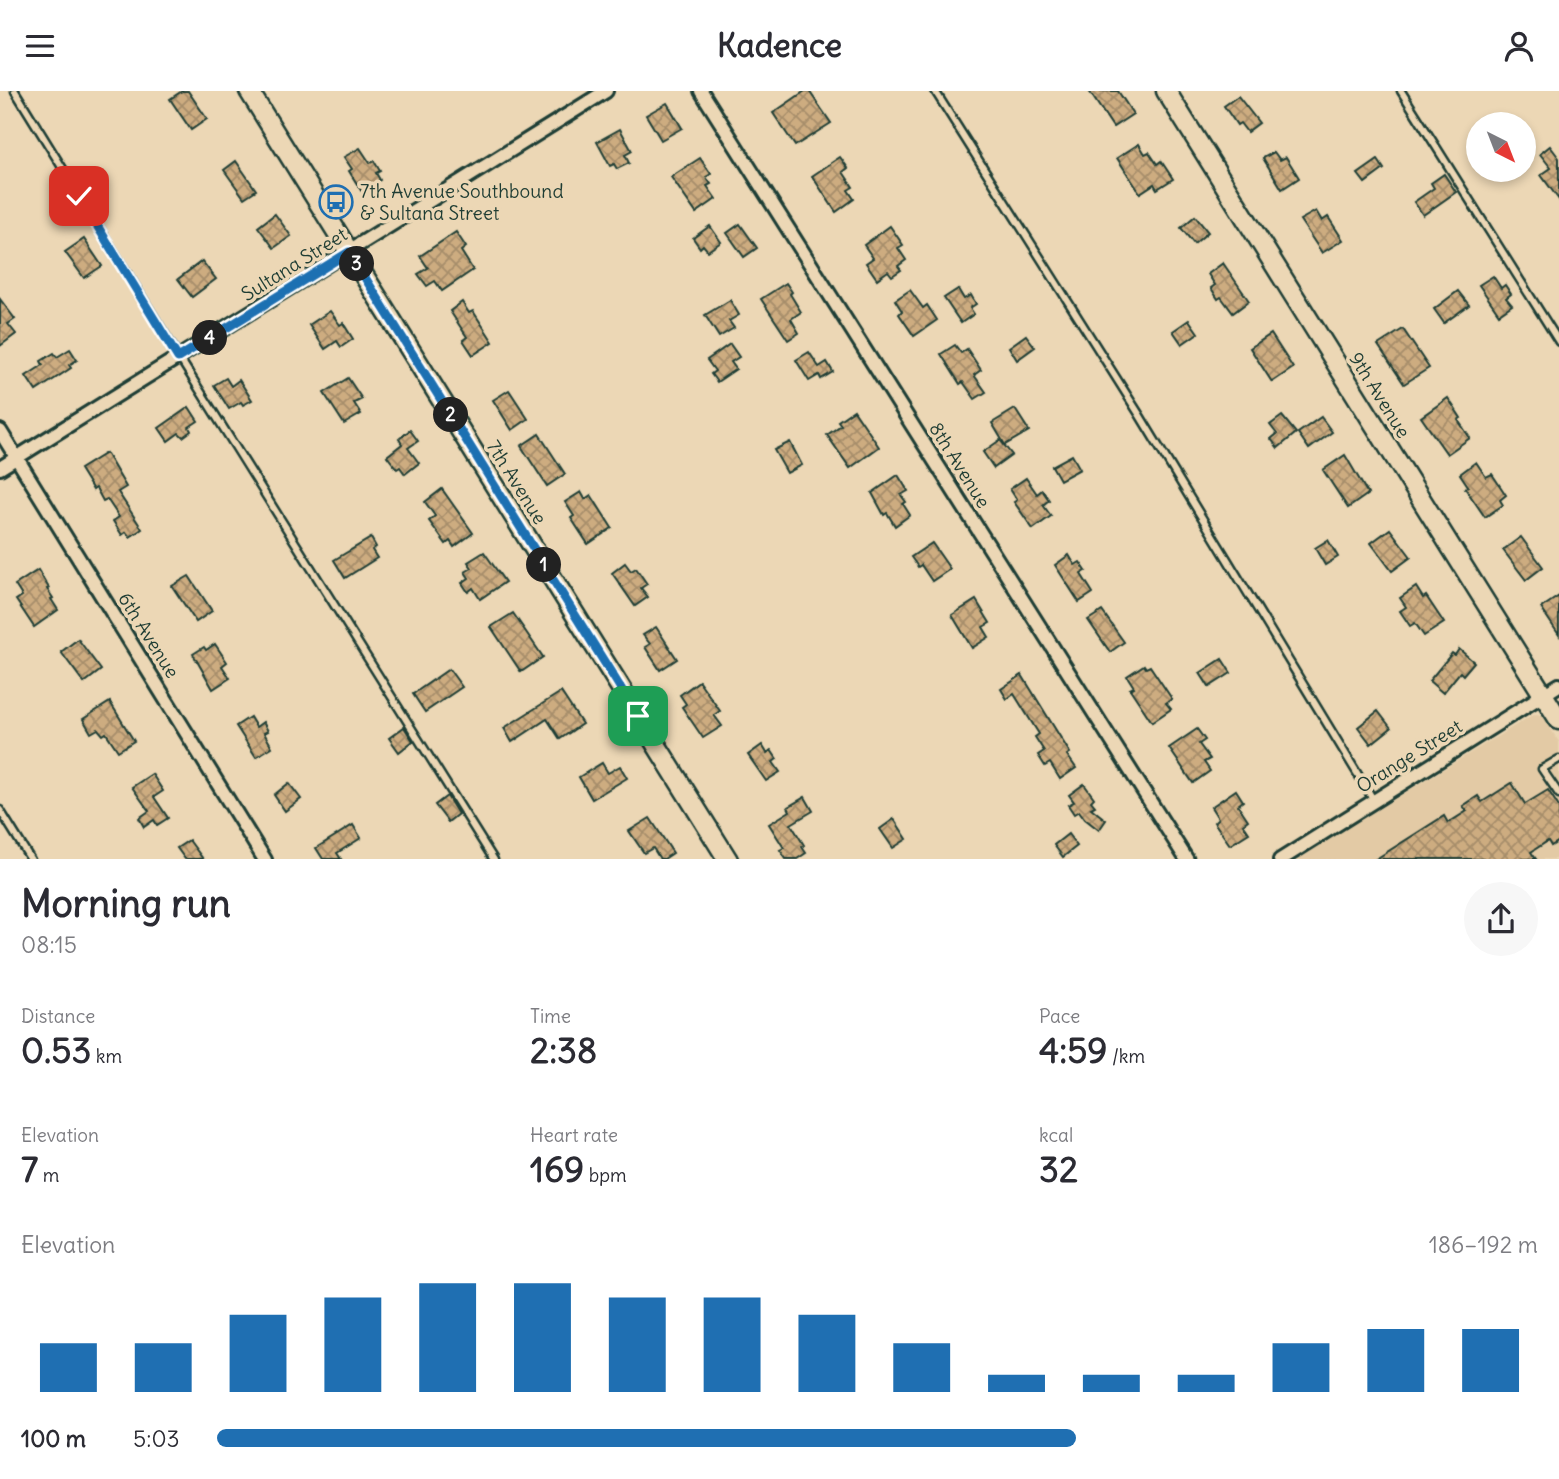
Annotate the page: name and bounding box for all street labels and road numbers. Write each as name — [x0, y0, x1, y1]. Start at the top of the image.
street label: Sultana Street — [237, 222, 351, 306]
street label: 9th Avenue — [1344, 348, 1416, 442]
street label: 8th Avenue — [924, 418, 996, 512]
street label: 7th Avenue — [482, 435, 552, 529]
street label: 6th Avenue — [113, 588, 185, 682]
street label: Orange Street — [1352, 714, 1466, 798]

